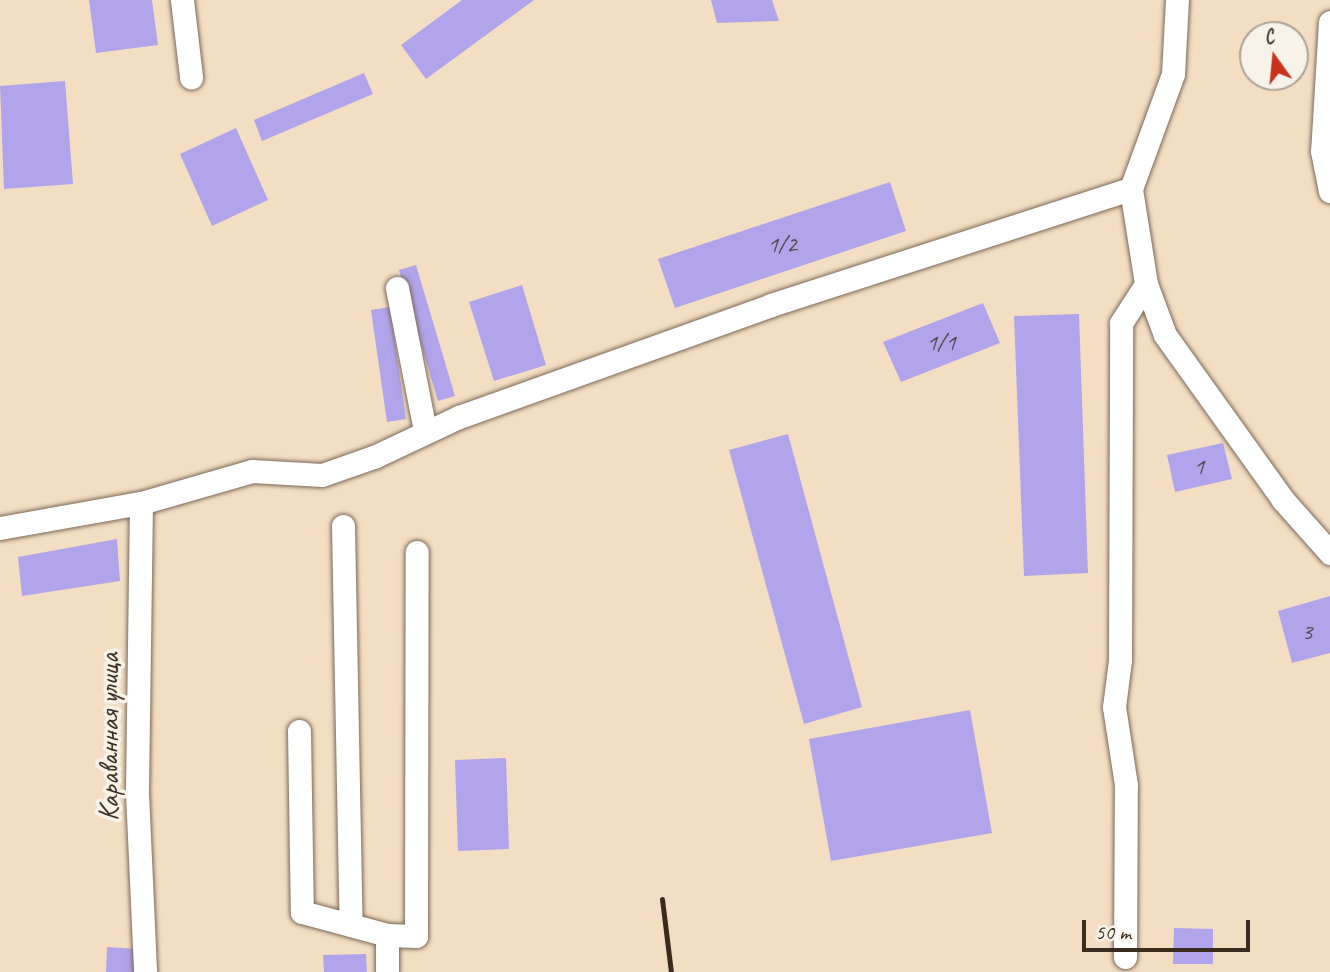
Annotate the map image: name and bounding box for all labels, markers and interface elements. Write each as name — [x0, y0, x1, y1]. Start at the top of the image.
north arrow — [1239, 21, 1309, 91]
text: С — [1261, 25, 1277, 50]
house number: 1/2 — [767, 231, 797, 259]
house number: 1/1 — [926, 329, 956, 357]
house number: 1 — [1194, 453, 1204, 481]
house number: 3 — [1302, 618, 1312, 646]
street label: Караванная улица — [92, 651, 126, 823]
scale bar — [1085, 906, 1253, 950]
text: 50 m — [1095, 919, 1131, 945]

